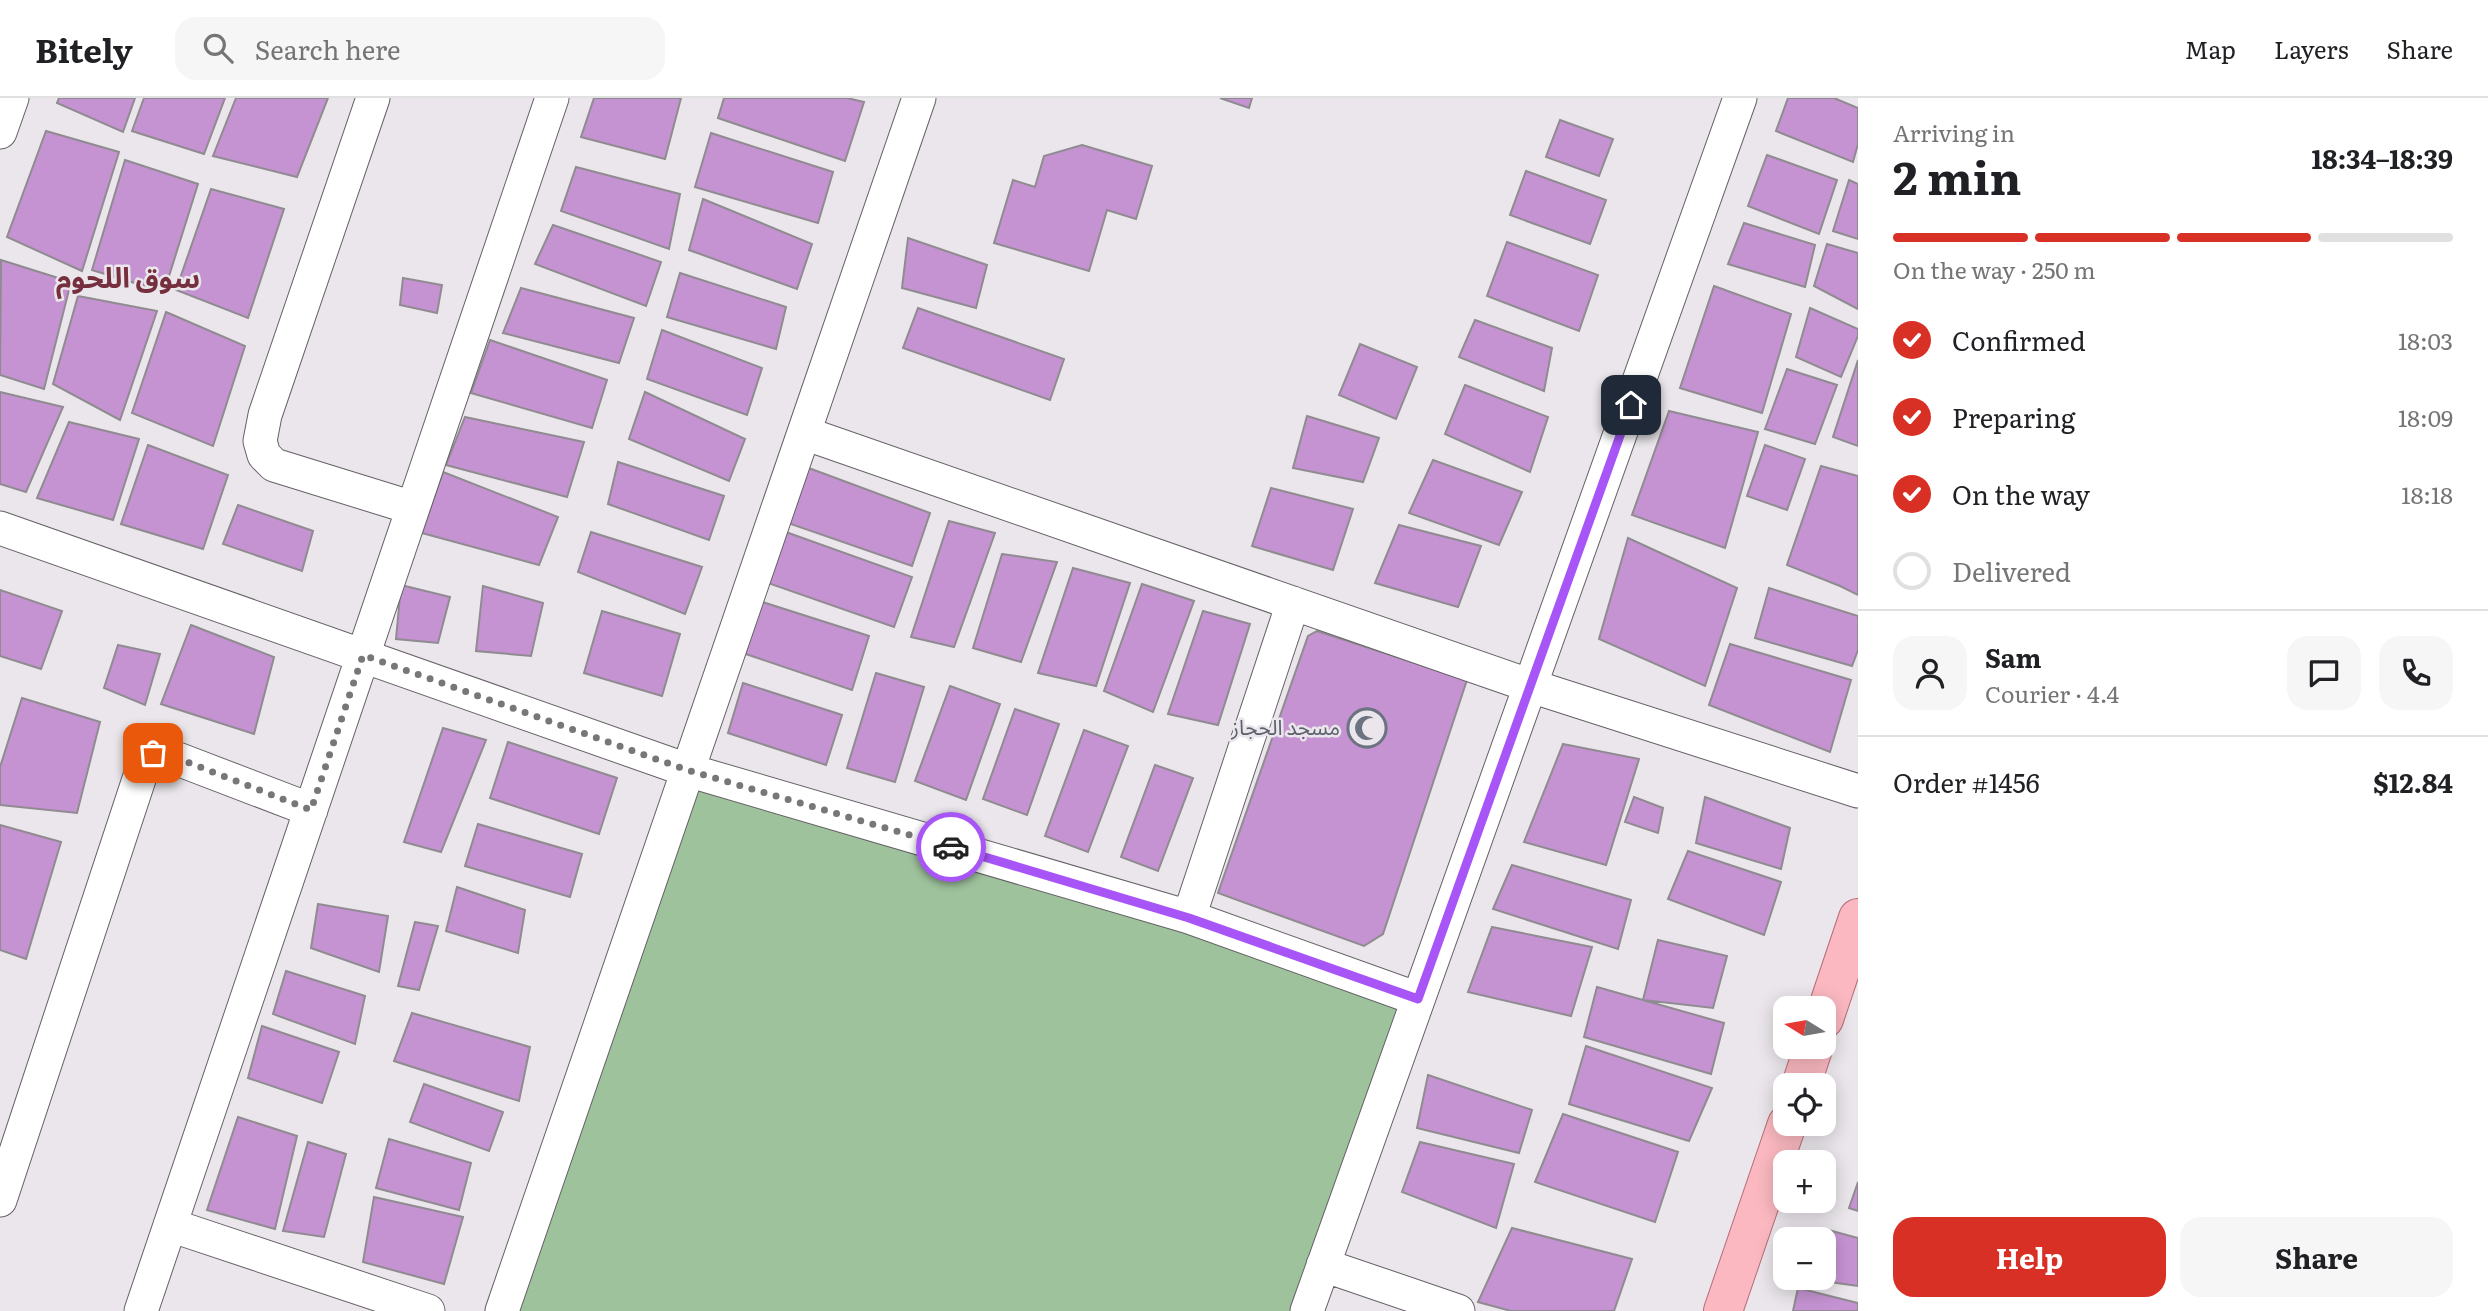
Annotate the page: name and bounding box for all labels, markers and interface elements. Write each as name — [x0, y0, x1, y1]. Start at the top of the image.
search box — [175, 17, 665, 80]
text: Bitely — [35, 24, 133, 73]
icon: search — [199, 29, 237, 67]
text: Search here — [255, 29, 401, 68]
text: Map — [2185, 31, 2236, 66]
text: Layers — [2274, 31, 2348, 66]
text: Share — [2386, 31, 2453, 66]
text: Arriving in — [1893, 115, 2015, 149]
text: 18:34–18:39 — [2312, 138, 2453, 177]
text: 2 min — [1893, 141, 2022, 209]
text: On the way · 250 m — [1893, 252, 2096, 286]
district label: سوق اللحوم — [56, 255, 200, 300]
text: Confirmed — [1952, 320, 2086, 359]
icon: check — [1893, 321, 1931, 359]
text: 18:03 — [2398, 323, 2453, 357]
pin — [1601, 375, 1661, 435]
icon: home — [1612, 386, 1650, 424]
text: Preparing — [1952, 397, 2075, 436]
icon: check — [1893, 398, 1931, 436]
text: 18:09 — [2398, 400, 2453, 434]
text: On the way — [1952, 474, 2090, 513]
icon: check — [1893, 475, 1931, 513]
text: 18:18 — [2401, 477, 2453, 511]
text: Delivered — [1952, 551, 2071, 590]
button: person — [1893, 636, 1967, 710]
button: chat — [2287, 636, 2361, 710]
button: phone — [2379, 636, 2453, 710]
text: Sam — [1985, 637, 2041, 676]
text: Courier · 4.4 — [1985, 676, 2119, 710]
mosque icon: مسجد الحجاز — [1346, 707, 1388, 749]
place label: مسجد الحجاز — [1230, 710, 1340, 741]
pin — [123, 723, 183, 783]
icon: bag — [134, 734, 172, 772]
text: Order #1456 — [1893, 762, 2040, 801]
text: $12.84 — [2373, 762, 2453, 801]
courier — [916, 812, 986, 882]
icon: car — [932, 828, 970, 866]
north arrow — [1773, 996, 1836, 1059]
map controls — [1773, 996, 1836, 1290]
button: locate — [1773, 1073, 1836, 1136]
button: + — [1773, 1150, 1836, 1213]
button: Help — [1893, 1217, 2166, 1297]
button: Share — [2180, 1217, 2453, 1297]
button: − — [1773, 1227, 1836, 1290]

